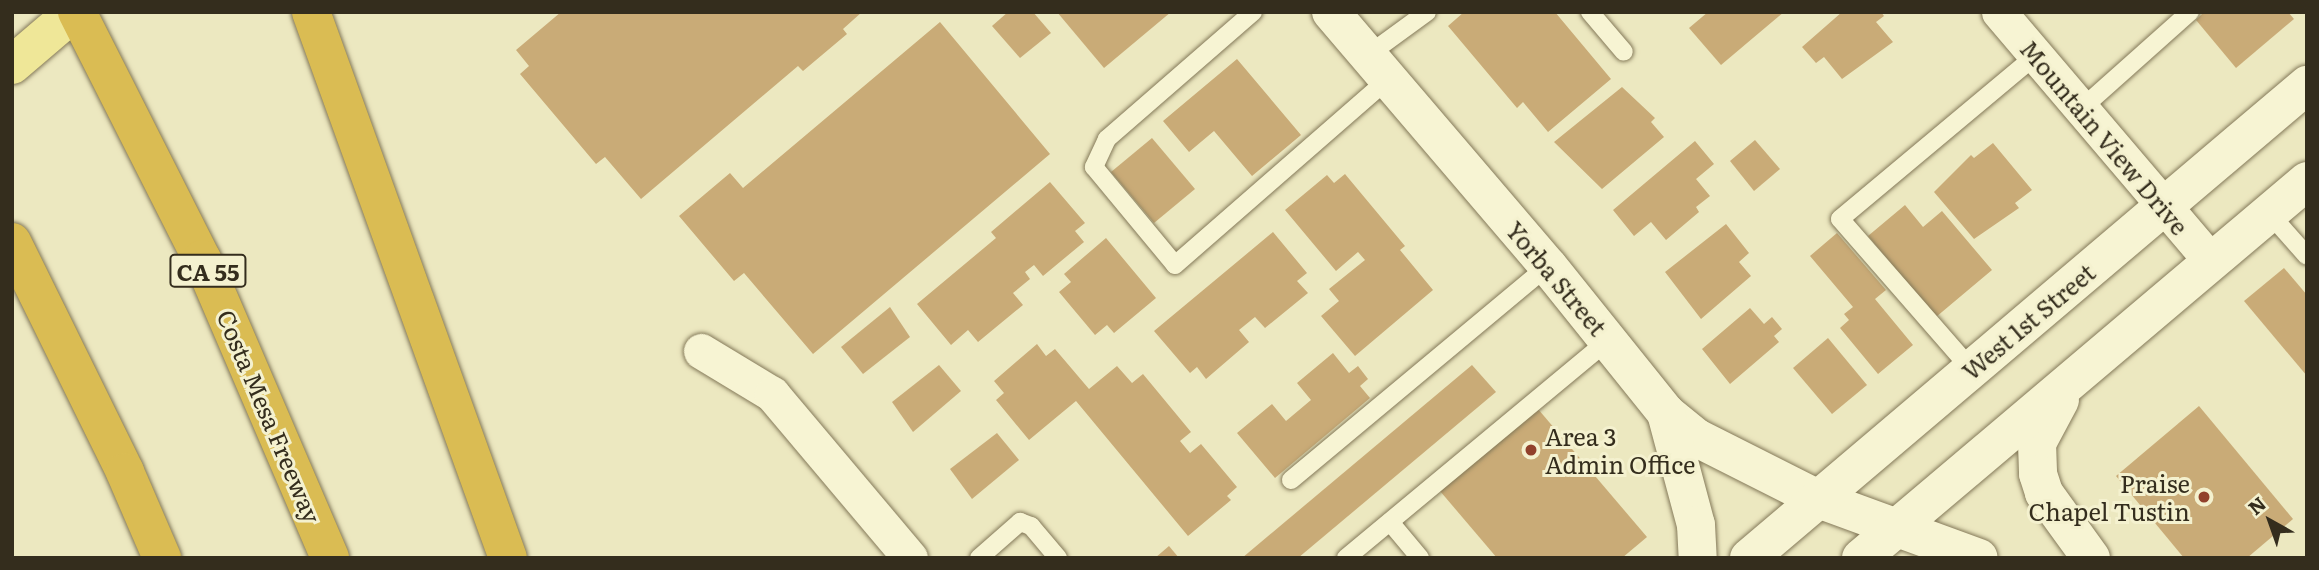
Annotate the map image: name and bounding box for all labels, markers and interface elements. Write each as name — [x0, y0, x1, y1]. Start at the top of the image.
street label: Mountain View Drive — [2015, 34, 2195, 240]
street label: Yorba Street — [1501, 215, 1613, 341]
road number: CA 55 — [168, 252, 248, 290]
street label: West 1st Street — [1956, 257, 2100, 385]
street label: Costa Mesa Freeway — [212, 305, 328, 527]
place label: Area 3 Admin Office — [1545, 422, 1696, 478]
marker: Area 3 Admin Office — [1523, 442, 1539, 458]
place label: Praise Chapel Tustin — [2029, 469, 2190, 525]
north arrow — [2235, 486, 2305, 556]
marker: Praise Chapel Tustin — [2196, 489, 2212, 505]
text: N — [2241, 489, 2272, 521]

